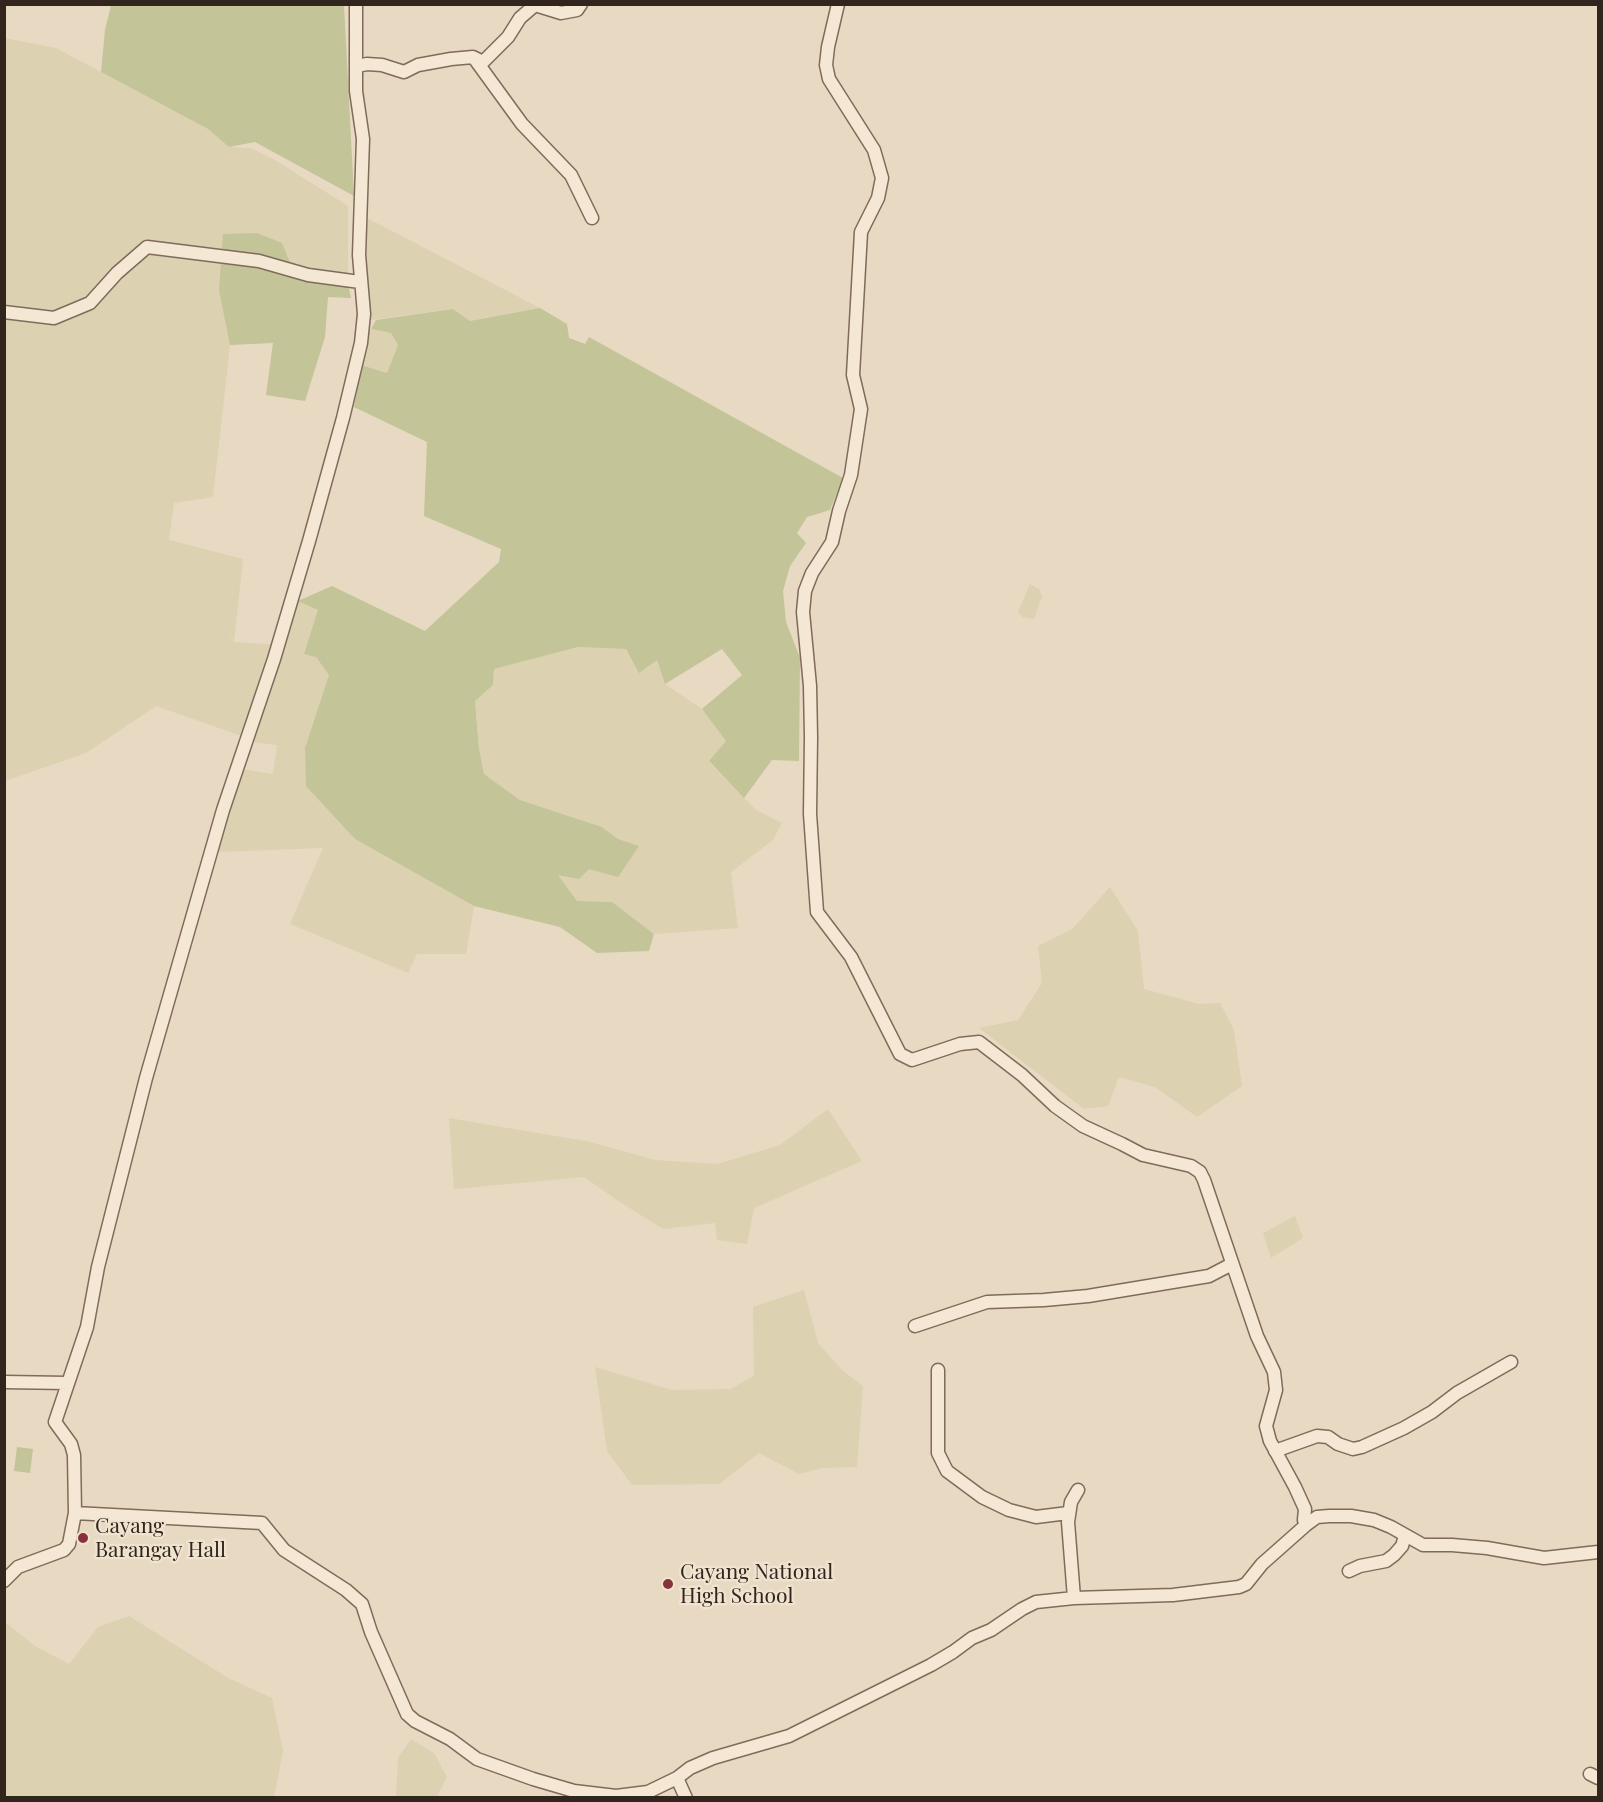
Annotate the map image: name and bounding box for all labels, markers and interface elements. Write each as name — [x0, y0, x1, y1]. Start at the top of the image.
place label: Cayang Barangay Hall — [95, 1513, 226, 1563]
marker: Cayang Barangay Hall — [76, 1531, 90, 1545]
place label: Cayang National High School — [680, 1559, 833, 1609]
marker: Cayang National High School — [661, 1577, 675, 1591]

